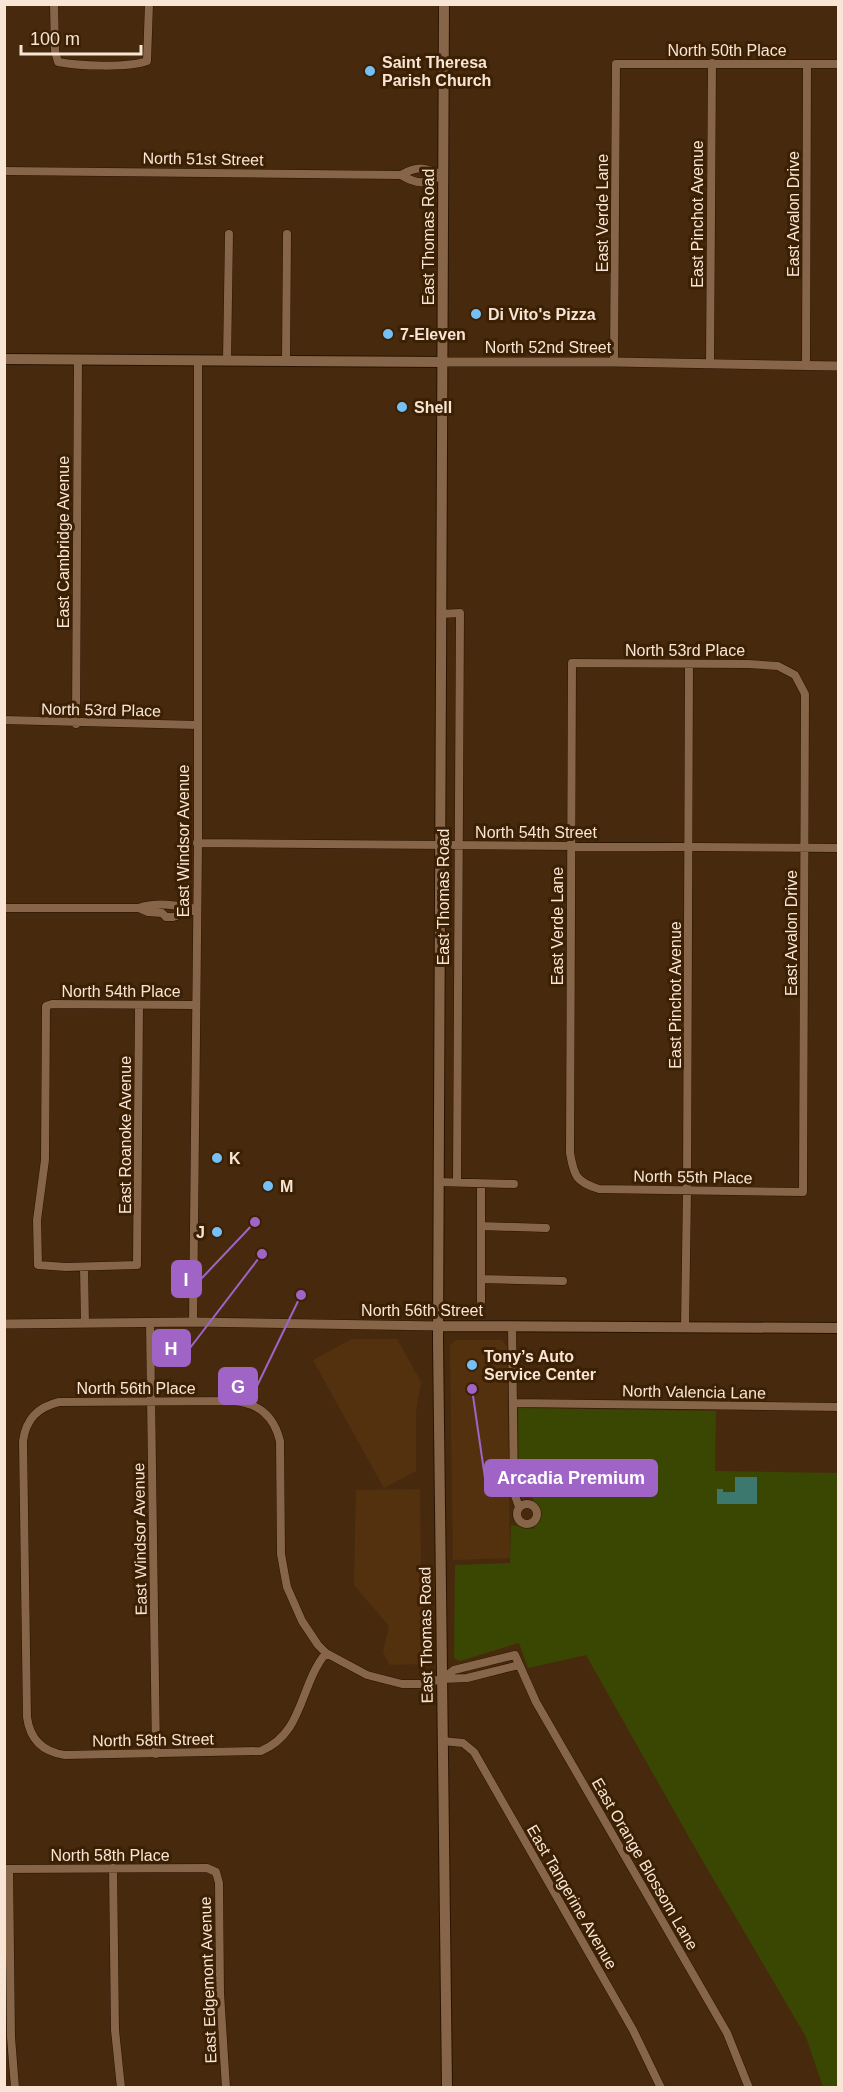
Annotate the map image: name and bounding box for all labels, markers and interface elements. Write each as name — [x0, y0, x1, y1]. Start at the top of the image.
scale bar — [21, 18, 141, 56]
text: 100 m — [30, 29, 80, 49]
street label: North 50th Place — [667, 42, 787, 59]
place label: Saint Theresa Parish Church — [382, 54, 491, 89]
marker: Saint Theresa Parish Church — [363, 64, 377, 78]
street label: East Pinchot Avenue — [689, 140, 706, 288]
street label: North 51st Street — [142, 149, 264, 169]
street label: East Avalon Drive — [785, 151, 802, 277]
street label: East Verde Lane — [594, 154, 611, 272]
street label: East Thomas Road — [420, 169, 437, 305]
place label: Di Vito's Pizza — [488, 306, 596, 323]
marker: Di Vito's Pizza — [469, 307, 483, 321]
place label: 7-Eleven — [400, 326, 466, 343]
marker: 7-Eleven — [381, 327, 395, 341]
street label: North 52nd Street — [485, 339, 612, 356]
place label: Shell — [414, 399, 452, 416]
marker: Shell — [395, 400, 409, 414]
street label: East Cambridge Avenue — [55, 456, 72, 628]
street label: North 53rd Place — [625, 642, 745, 659]
street label: North 53rd Place — [41, 700, 161, 720]
street label: East Windsor Avenue — [175, 765, 192, 917]
street label: North 54th Street — [475, 824, 597, 841]
street label: East Thomas Road — [435, 829, 452, 965]
street label: East Verde Lane — [549, 867, 566, 985]
street label: East Avalon Drive — [783, 870, 800, 996]
street label: East Pinchot Avenue — [667, 921, 684, 1069]
street label: North 54th Place — [61, 983, 181, 1000]
street label: East Roanoke Avenue — [117, 1056, 134, 1214]
place label: K — [229, 1150, 241, 1167]
marker: K — [210, 1151, 224, 1165]
street label: North 55th Place — [633, 1167, 753, 1187]
place label: M — [280, 1178, 293, 1195]
marker: M — [261, 1179, 275, 1193]
place label: J — [196, 1224, 205, 1241]
marker: J — [210, 1225, 224, 1239]
callout: I — [172, 1261, 201, 1297]
text: I — [183, 1270, 189, 1290]
street label: North 56th Street — [361, 1302, 483, 1319]
callout: H — [153, 1330, 190, 1366]
text: H — [165, 1339, 178, 1359]
place label: Tony’s Auto Service Center — [484, 1348, 596, 1383]
marker: Tony’s Auto Service Center — [465, 1358, 479, 1372]
callout: G — [219, 1368, 257, 1404]
text: G — [231, 1377, 245, 1397]
street label: North 56th Place — [76, 1380, 196, 1397]
street label: North Valencia Lane — [622, 1382, 766, 1402]
callout: Arcadia Premium — [485, 1460, 657, 1496]
street label: East Windsor Avenue — [130, 1462, 150, 1615]
text: Arcadia Premium — [497, 1468, 645, 1488]
street label: East Thomas Road — [416, 1567, 436, 1703]
street label: North 58th Street — [92, 1730, 215, 1750]
street label: East Orange Blossom Lane — [589, 1775, 701, 1953]
street label: East Tangerine Avenue — [524, 1822, 620, 1972]
street label: North 58th Place — [50, 1847, 170, 1864]
street label: East Edgemont Avenue — [197, 1896, 219, 2064]

